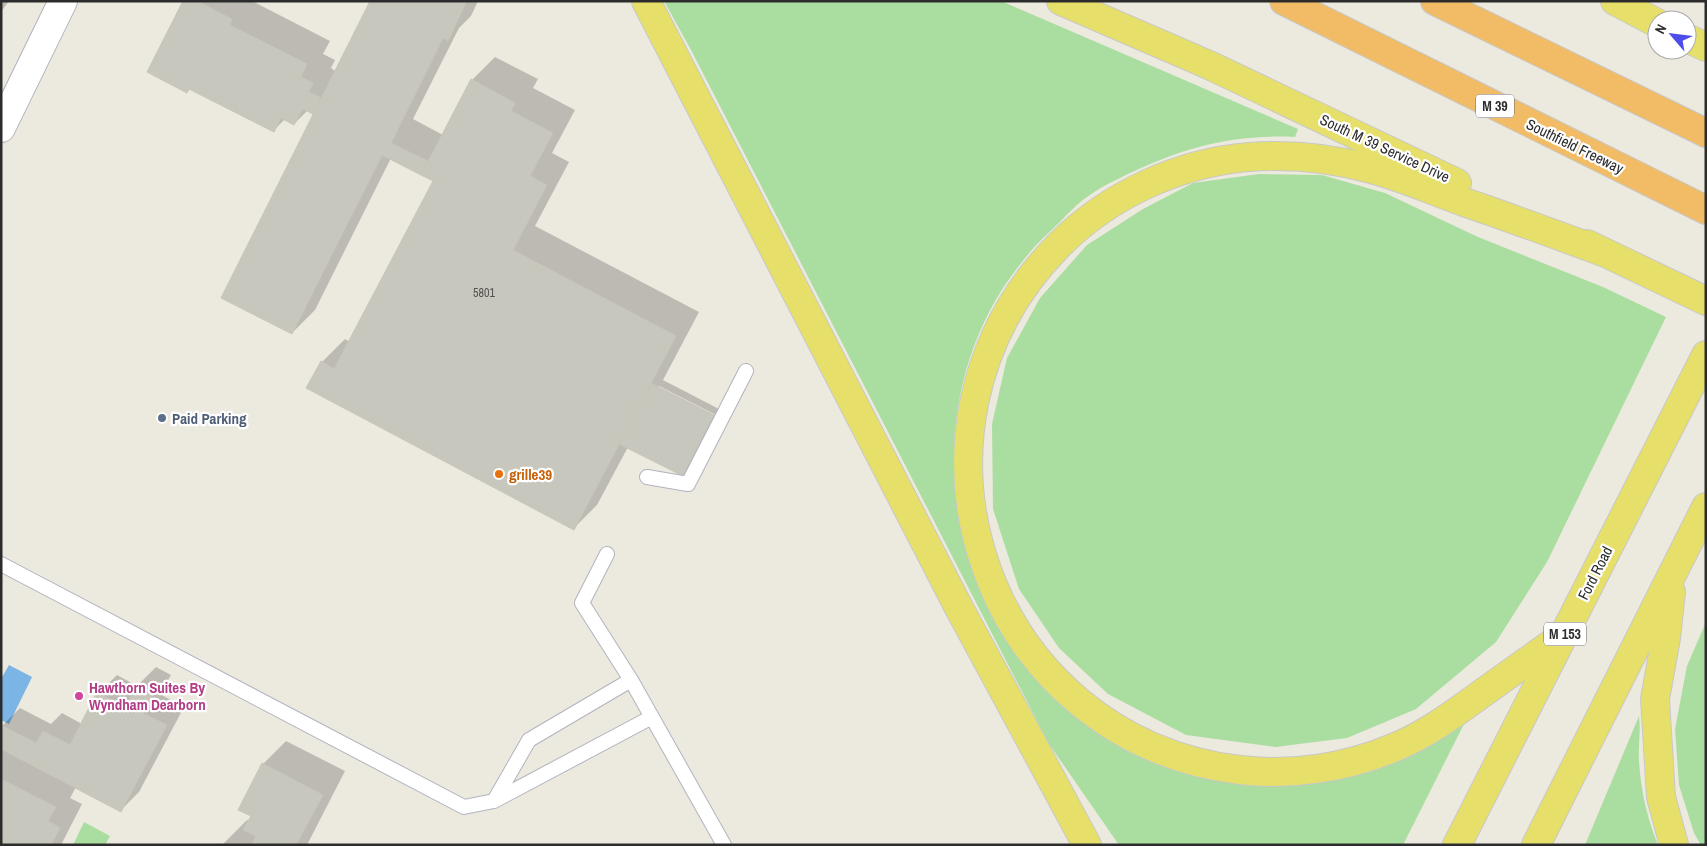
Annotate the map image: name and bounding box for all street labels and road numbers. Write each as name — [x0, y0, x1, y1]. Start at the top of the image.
road number: M 39 — [1476, 94, 1514, 118]
street label: South M 39 Service Drive — [1317, 109, 1453, 187]
street label: Southfield Freeway — [1523, 113, 1628, 179]
street label: Ford Road — [1573, 543, 1617, 603]
road number: M 153 — [1544, 622, 1586, 646]

